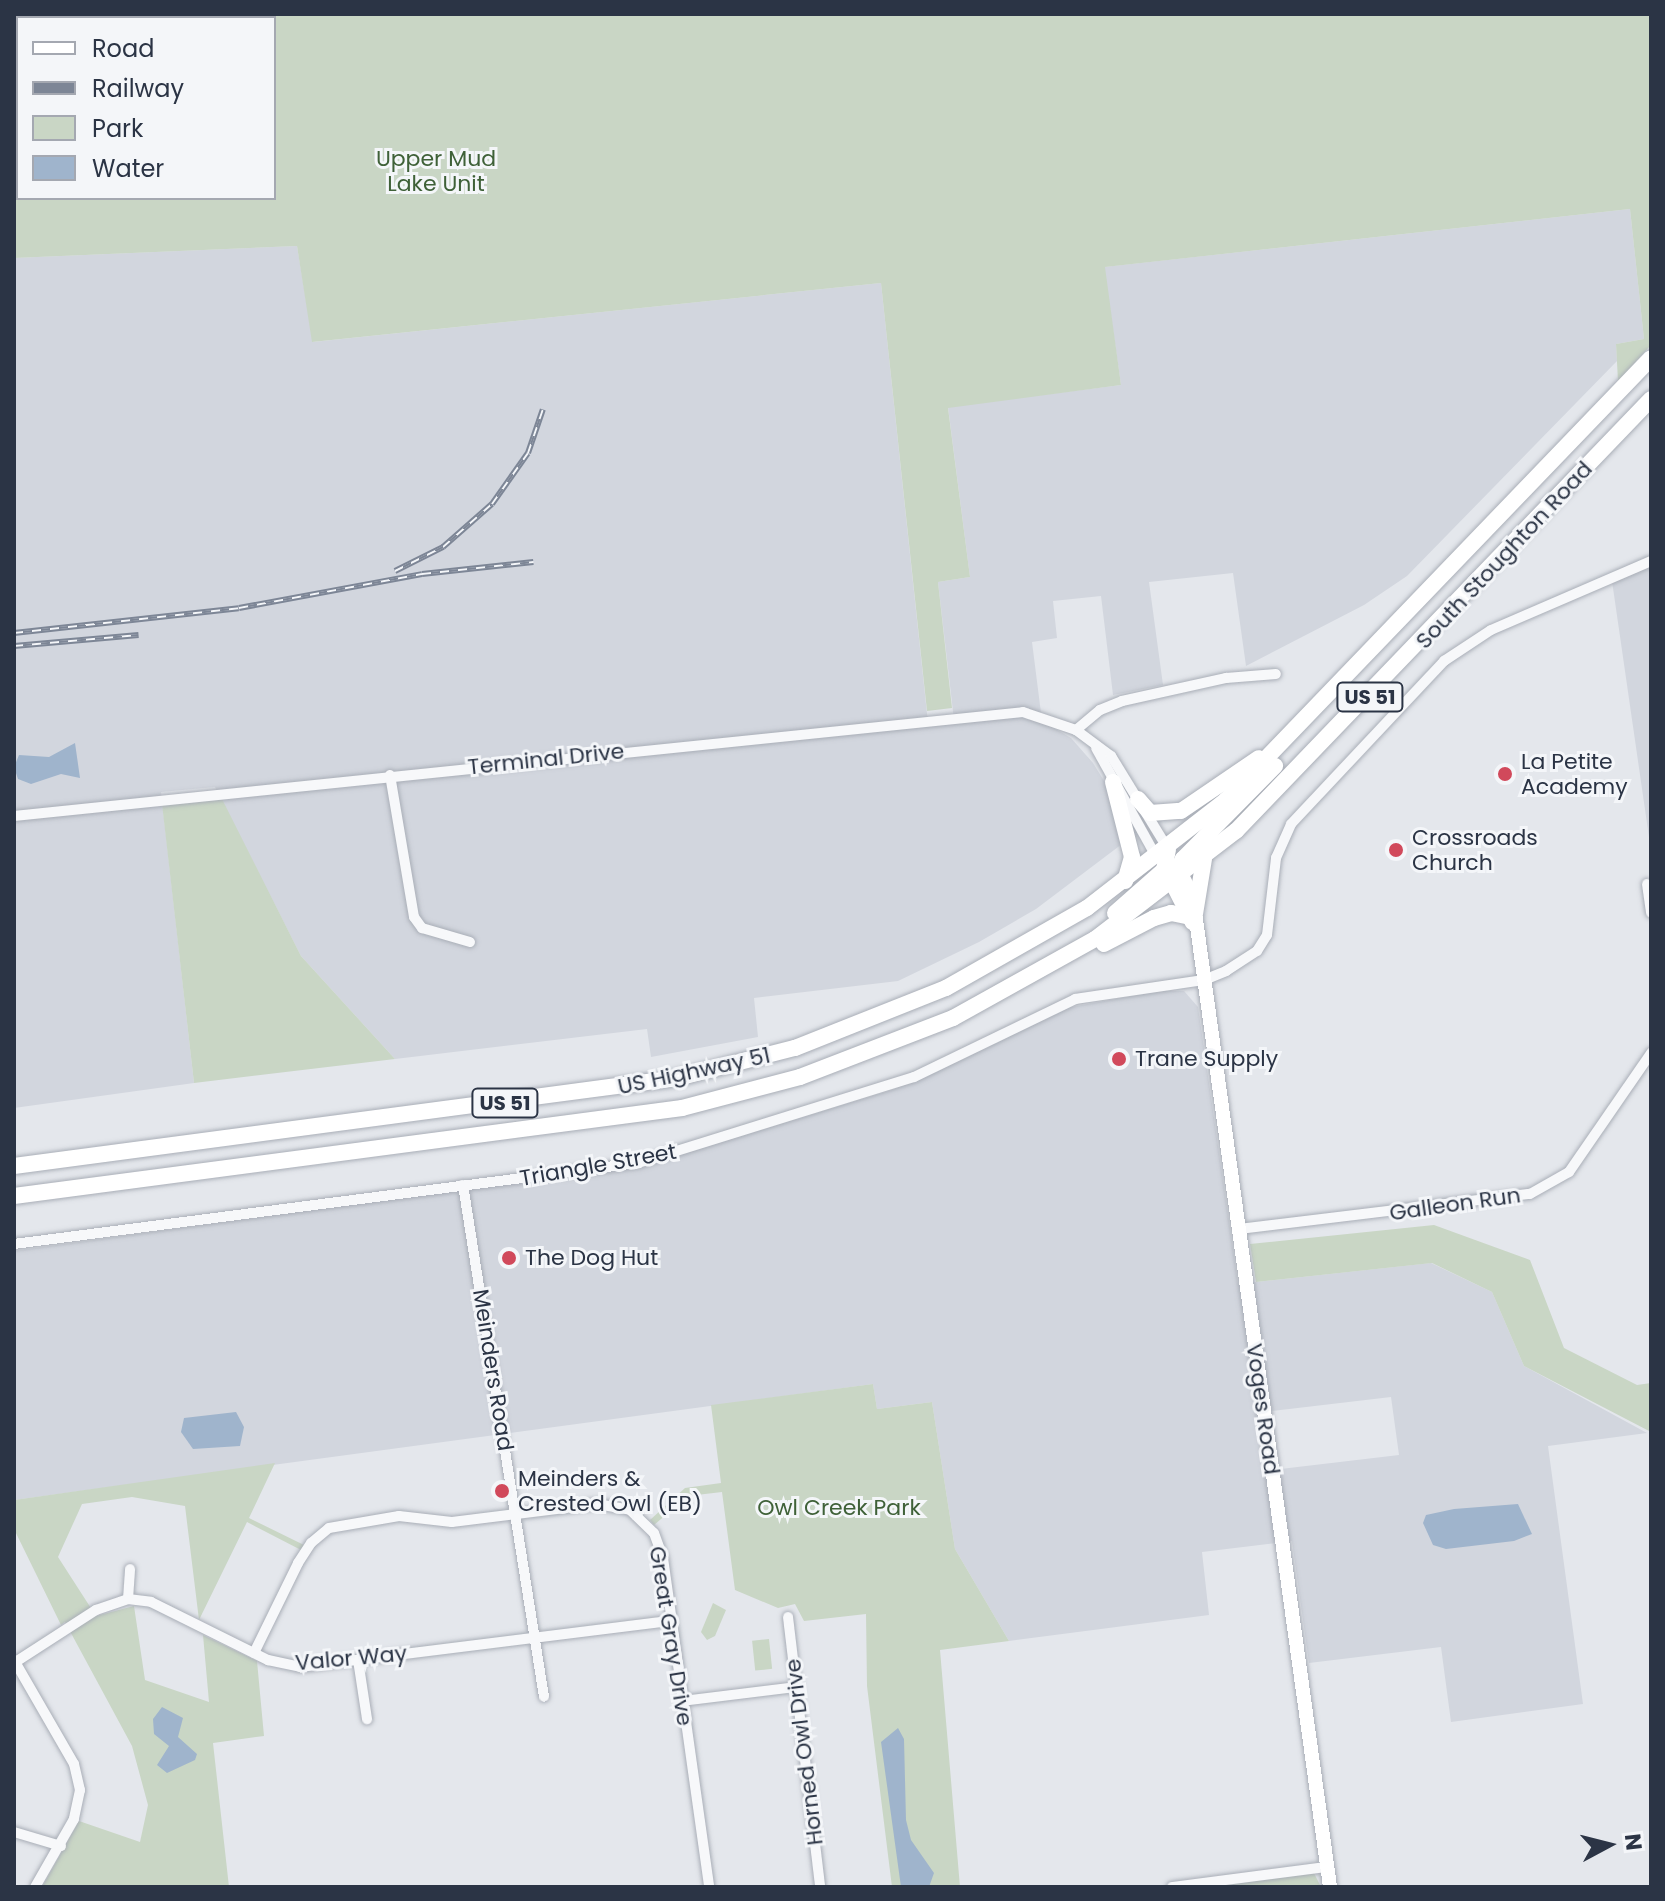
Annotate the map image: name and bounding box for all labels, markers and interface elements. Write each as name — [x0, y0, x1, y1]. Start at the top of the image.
legend — [16, 16, 276, 200]
text: Road — [92, 32, 154, 65]
text: Railway — [92, 72, 184, 105]
text: Park — [92, 112, 143, 145]
park label: Upper Mud Lake Unit — [376, 145, 496, 196]
text: Water — [92, 152, 164, 185]
street label: South Stoughton Road — [1410, 456, 1598, 654]
road number: US 51 — [1336, 681, 1404, 713]
street label: Terminal Drive — [466, 738, 626, 780]
place label: La Petite Academy — [1521, 748, 1628, 800]
marker: La Petite Academy — [1496, 765, 1514, 783]
place label: Crossroads Church — [1412, 824, 1538, 876]
marker: Crossroads Church — [1387, 841, 1405, 859]
street label: US Highway 51 — [615, 1042, 773, 1100]
place label: Trane Supply — [1135, 1046, 1278, 1072]
marker: Trane Supply — [1110, 1050, 1128, 1068]
road number: US 51 — [471, 1087, 539, 1119]
street label: Triangle Street — [518, 1138, 678, 1192]
street label: Galleon Run — [1388, 1182, 1522, 1226]
place label: The Dog Hut — [525, 1245, 658, 1271]
marker: The Dog Hut — [500, 1249, 518, 1267]
street label: Meinders Road — [467, 1287, 519, 1453]
street label: Voges Road — [1241, 1342, 1285, 1476]
place label: Meinders & Crested Owl (EB) — [518, 1465, 702, 1516]
marker: Meinders & Crested Owl (EB) — [493, 1482, 511, 1500]
park label: Owl Creek Park — [757, 1495, 921, 1521]
street label: Great Gray Drive — [644, 1544, 698, 1728]
street label: Valor Way — [294, 1640, 408, 1676]
street label: Horned Owl Drive — [779, 1657, 829, 1847]
north arrow — [1569, 1805, 1649, 1885]
text: N — [1617, 1832, 1650, 1852]

